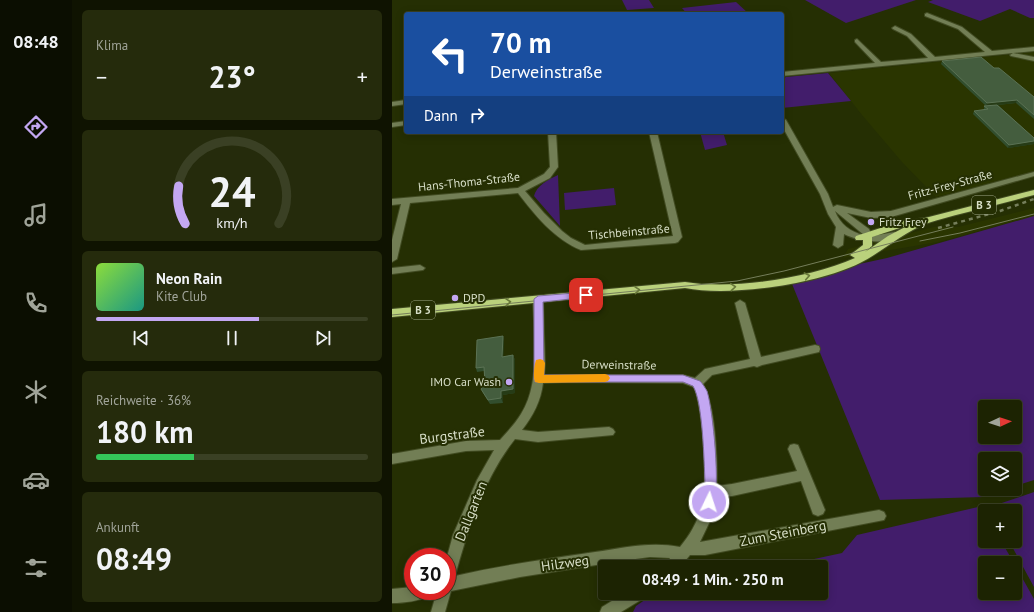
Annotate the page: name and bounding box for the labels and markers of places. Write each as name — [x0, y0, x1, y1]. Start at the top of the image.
place label: Fritz Frey — [879, 214, 927, 229]
marker: Fritz Frey — [866, 217, 876, 227]
pin — [569, 278, 603, 312]
place label: DPD — [463, 290, 486, 305]
marker: DPD — [450, 293, 460, 303]
place label: IMO Car Wash — [430, 374, 501, 389]
marker: IMO Car Wash — [504, 377, 514, 387]

